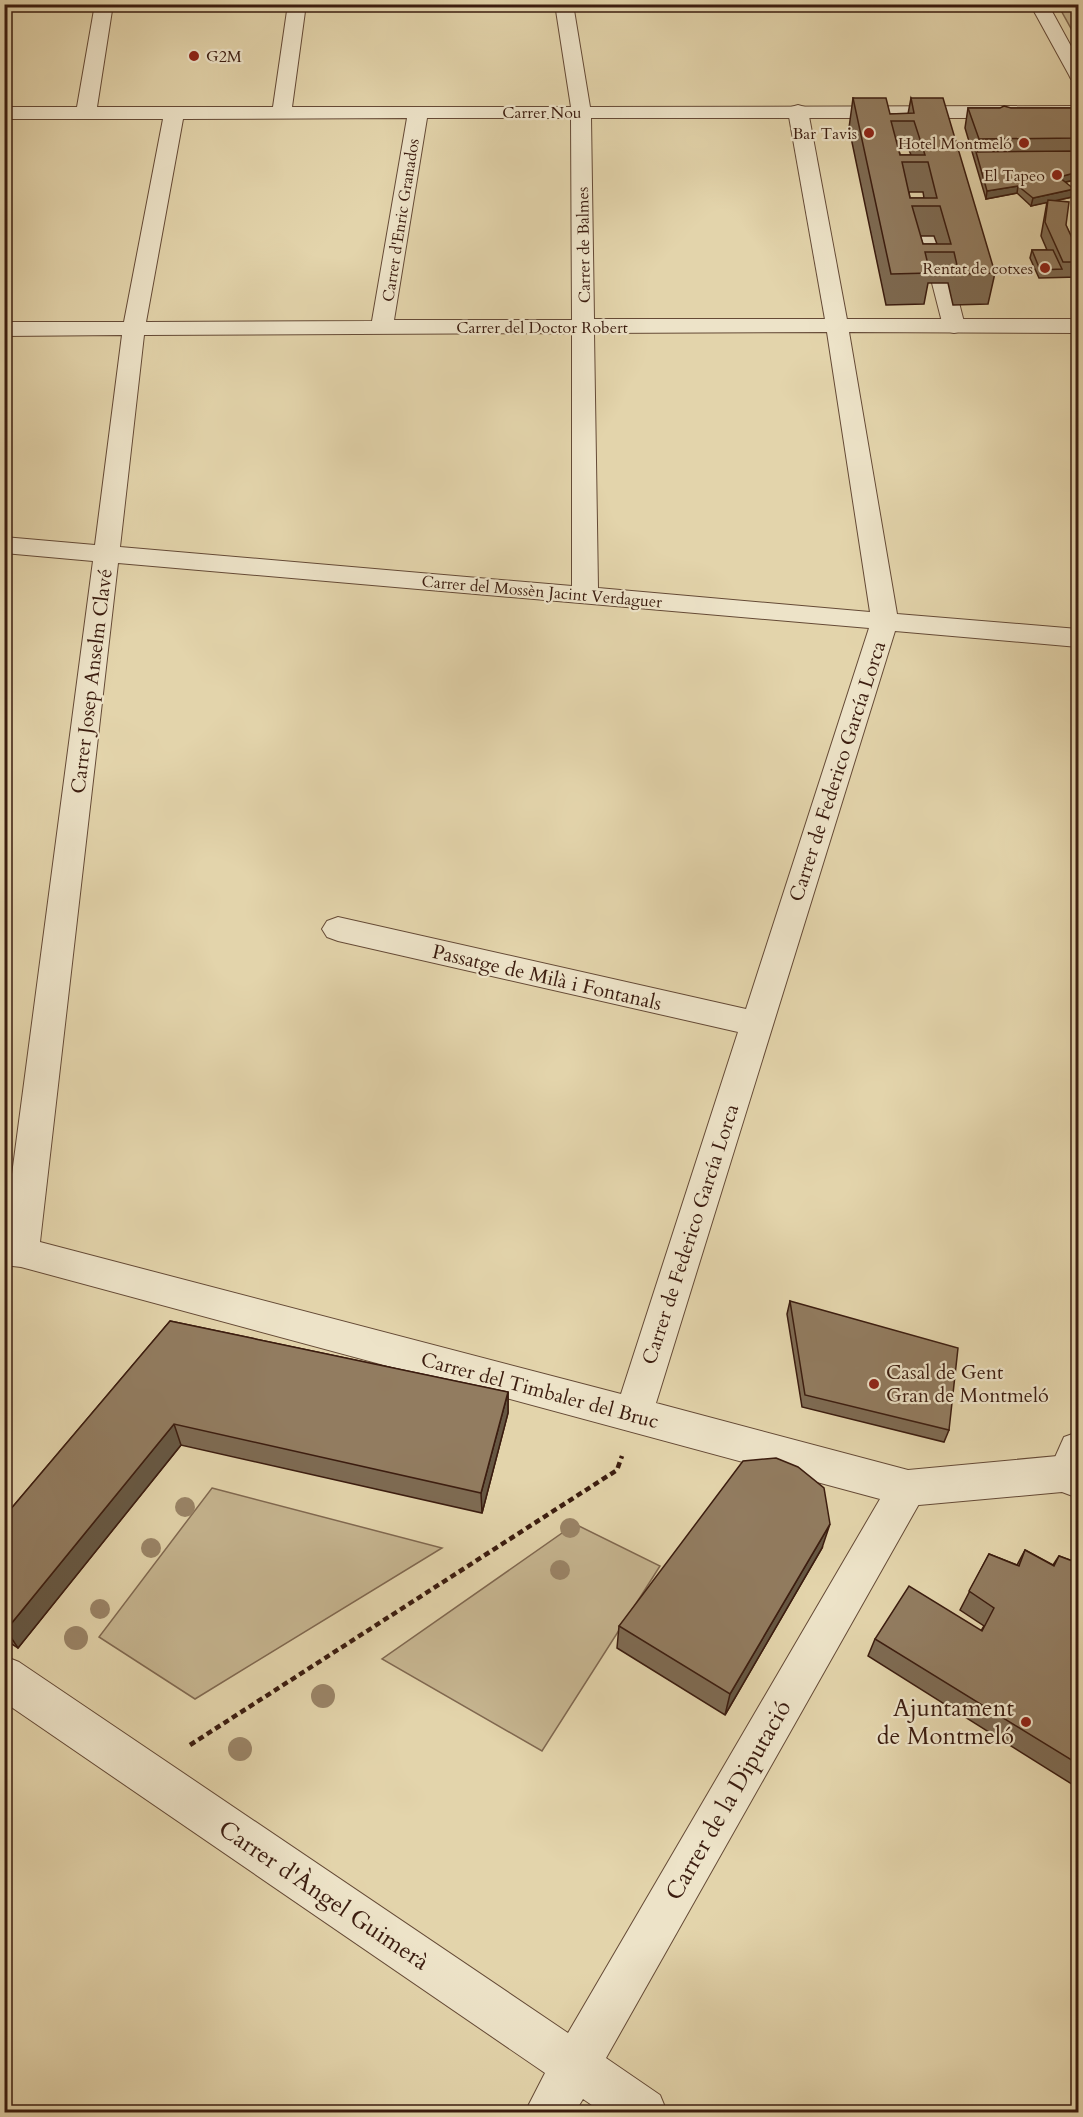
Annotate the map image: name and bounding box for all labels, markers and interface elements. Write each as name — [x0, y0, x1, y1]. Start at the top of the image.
place label: G2M — [206, 46, 242, 68]
marker: G2M — [187, 49, 201, 63]
street label: Carrer Nou — [502, 102, 582, 124]
place label: Bar Tavis — [792, 123, 857, 145]
marker: Bar Tavis — [862, 126, 876, 140]
place label: Hotel Montmeló — [898, 133, 1012, 155]
marker: Hotel Montmeló — [1017, 136, 1031, 150]
street label: Carrer d'Enric Granados — [377, 137, 425, 303]
place label: El Tapeo — [984, 165, 1045, 187]
marker: El Tapeo — [1050, 168, 1064, 182]
street label: Carrer de Balmes — [572, 187, 596, 303]
place label: Rentat de cotxes — [923, 258, 1033, 280]
marker: Rentat de cotxes — [1038, 261, 1052, 275]
street label: Carrer del Doctor Robert — [456, 317, 628, 339]
street label: Carrer Josep Anselm Clavé — [64, 567, 119, 795]
street label: Carrer del Mossèn Jacint Verdaguer — [421, 571, 663, 613]
street label: Carrer de Federico García Lorca — [783, 637, 892, 905]
street label: Passatge de Milà i Fontanals — [430, 938, 664, 1017]
street label: Carrer de Federico García Lorca — [636, 1100, 745, 1368]
street label: Carrer del Timbaler del Bruc — [418, 1346, 662, 1435]
place label: Casal de Gent Gran de Montmeló — [886, 1359, 1049, 1409]
marker: Casal de Gent Gran de Montmeló — [867, 1377, 881, 1391]
place label: Ajuntament de Montmeló — [877, 1692, 1014, 1753]
street label: Carrer de la Diputació — [658, 1694, 799, 1906]
marker: Ajuntament de Montmeló — [1019, 1715, 1033, 1729]
street label: Carrer d'Àngel Guimerà — [212, 1813, 436, 1979]

